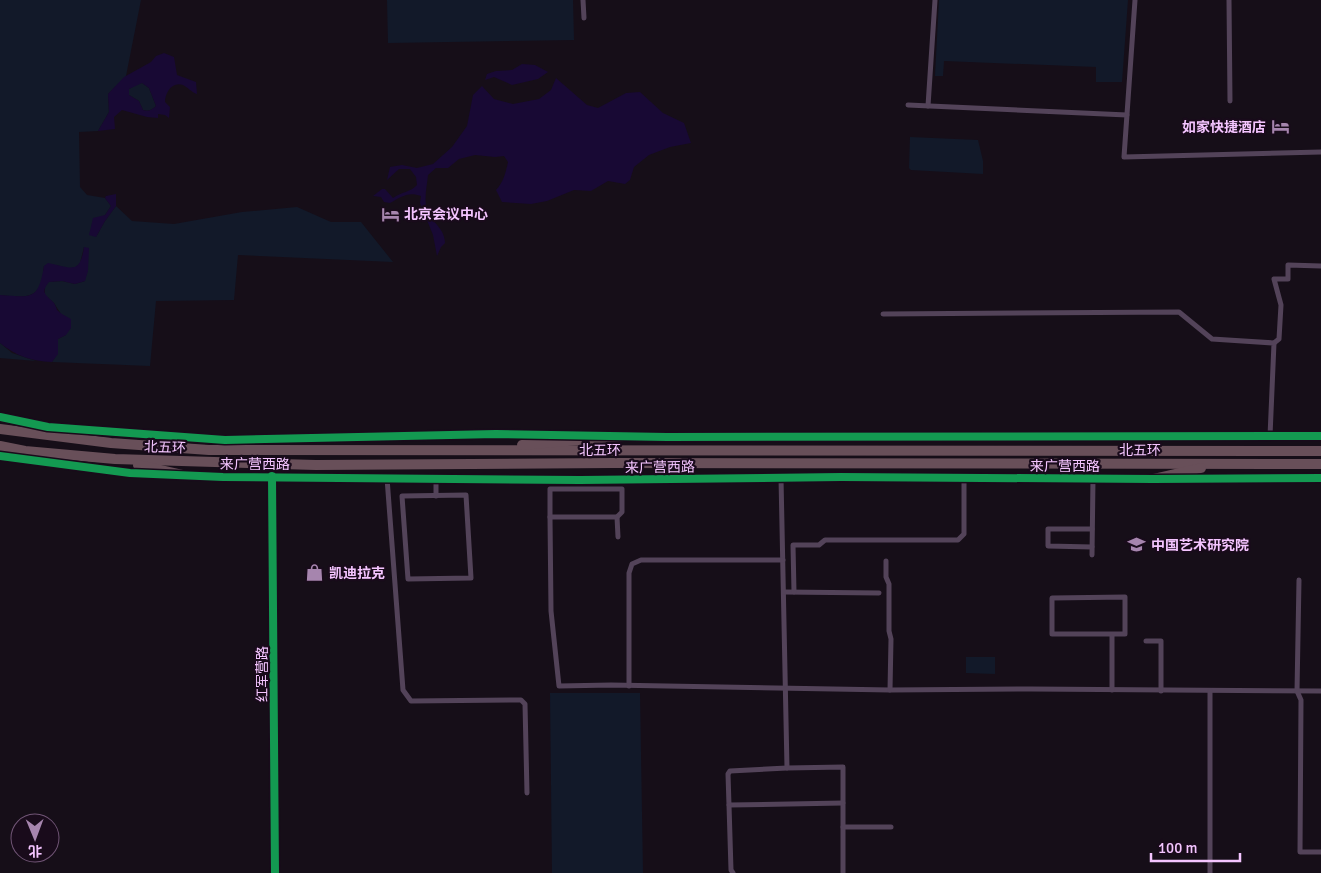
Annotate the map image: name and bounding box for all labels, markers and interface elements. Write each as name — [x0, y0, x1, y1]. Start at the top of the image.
hotel icon: 如家快捷酒店 — [1270, 117, 1290, 137]
place label: 如家快捷酒店 — [1182, 119, 1266, 136]
hotel icon: 北京会议中心 — [380, 204, 400, 224]
place label: 北京会议中心 — [404, 206, 488, 223]
street label: 北五环 — [144, 438, 186, 457]
street label: 北五环 — [579, 442, 621, 459]
street label: 北五环 — [1119, 442, 1161, 459]
street label: 来广营西路 — [220, 456, 290, 473]
street label: 来广营西路 — [625, 458, 695, 477]
street label: 来广营西路 — [1030, 458, 1100, 475]
school or university icon: 中国艺术研究院 — [1127, 535, 1147, 555]
place label: 中国艺术研究院 — [1151, 537, 1249, 554]
shop icon: 凯迪拉克 — [305, 563, 325, 583]
place label: 凯迪拉克 — [329, 565, 385, 582]
street label: 红军营路 — [254, 646, 271, 702]
north arrow — [10, 813, 60, 863]
scale bar — [1151, 830, 1240, 862]
text: 100 m — [1158, 839, 1198, 857]
text: 北 — [28, 842, 42, 859]

